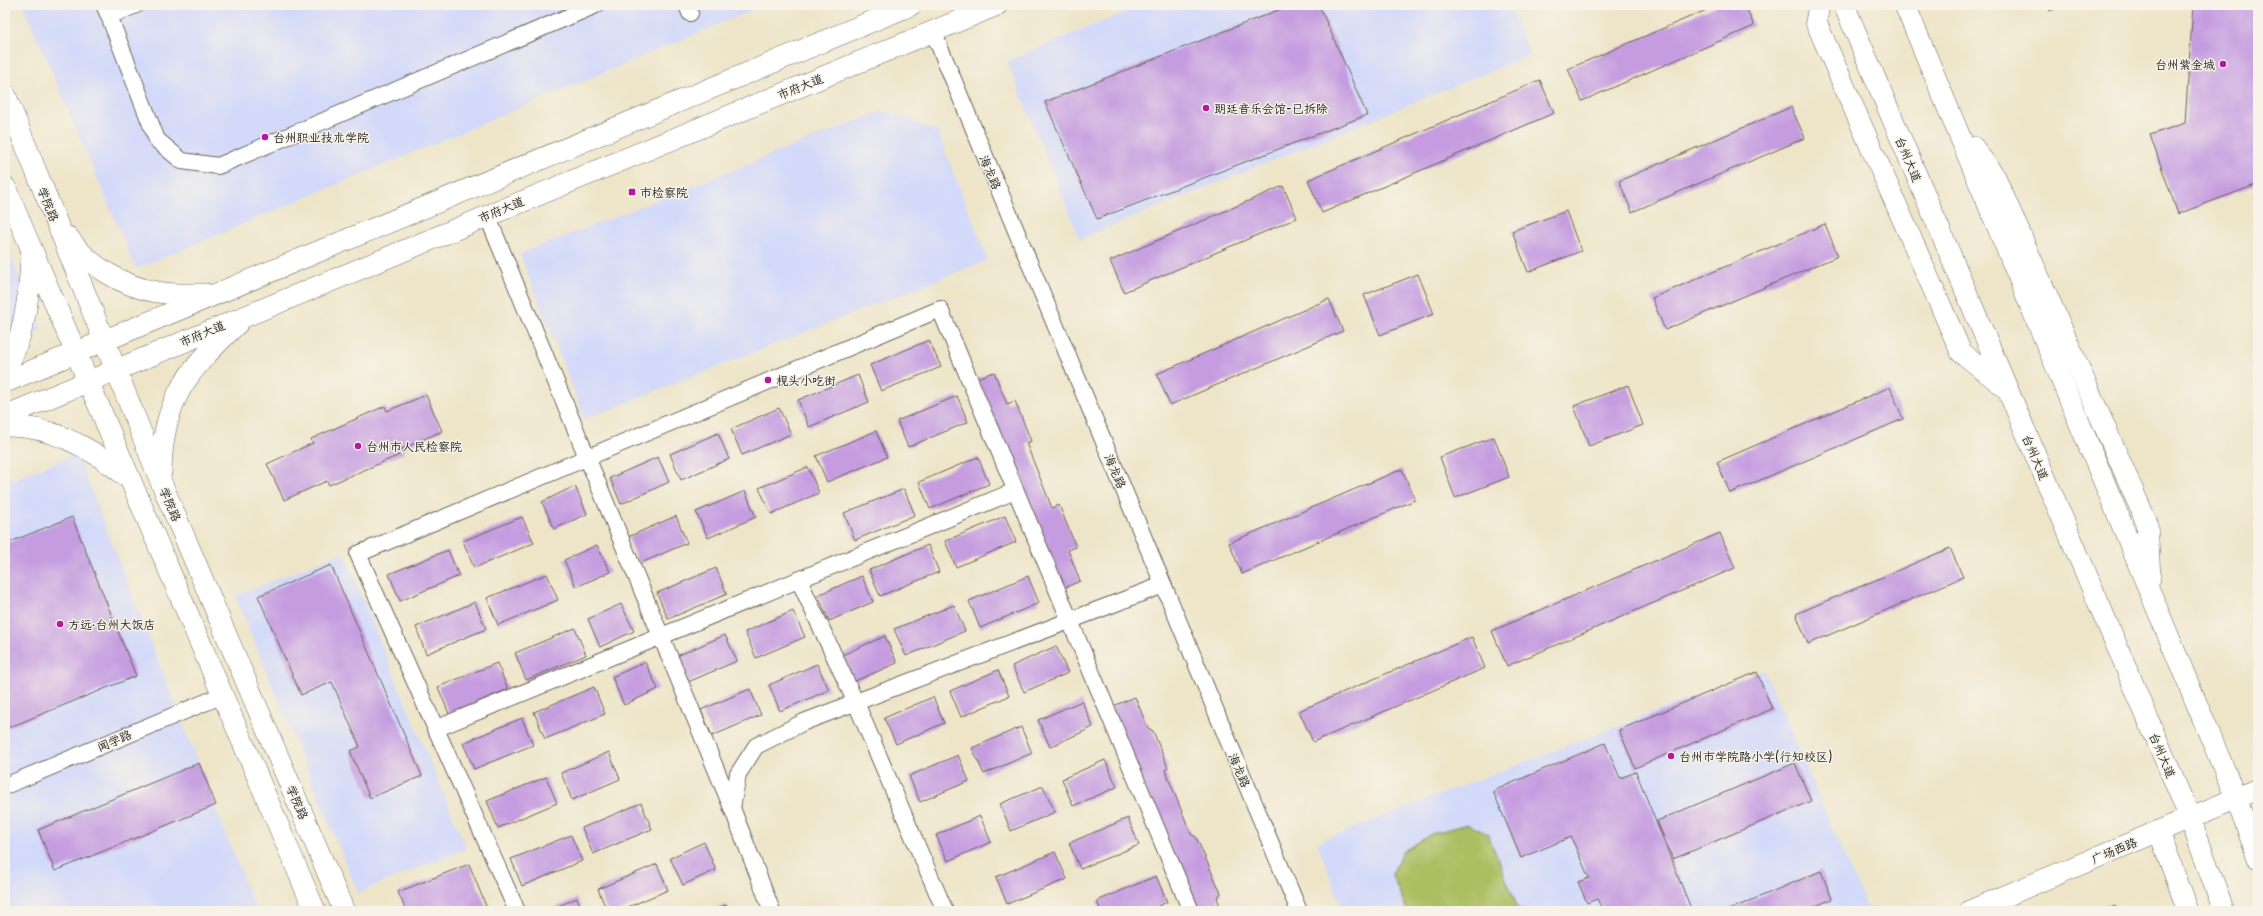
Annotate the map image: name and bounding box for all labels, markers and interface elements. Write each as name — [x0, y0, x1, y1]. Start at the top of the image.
place label: 台州紫金城 — [2155, 55, 2215, 73]
marker: 台州紫金城 — [2218, 59, 2228, 69]
street label: 市府大道 — [774, 69, 826, 103]
place label: 朗廷音乐会馆-已拆除 — [1214, 99, 1328, 117]
marker: 朗廷音乐会馆-已拆除 — [1201, 103, 1211, 113]
place label: 台州职业技术学院 — [273, 128, 369, 146]
marker: 台州职业技术学院 — [260, 132, 270, 142]
street label: 台州大道 — [1891, 133, 1927, 185]
street label: 海龙路 — [976, 152, 1006, 192]
place label: 市检察院 — [640, 183, 688, 201]
street label: 学院路 — [34, 184, 64, 224]
marker: 市检察院 — [627, 187, 637, 197]
street label: 市府大道 — [475, 191, 527, 227]
street label: 市府大道 — [176, 315, 228, 351]
place label: 枧头小吃街 — [776, 371, 836, 389]
marker: 枧头小吃街 — [763, 375, 773, 385]
street label: 台州大道 — [2018, 431, 2054, 483]
place label: 台州市人民检察院 — [366, 437, 462, 455]
marker: 台州市人民检察院 — [353, 441, 363, 451]
street label: 海龙路 — [1101, 451, 1131, 491]
street label: 学院路 — [156, 484, 186, 524]
place label: 方远·台州大饭店 — [68, 615, 155, 633]
marker: 方远·台州大饭店 — [55, 619, 65, 629]
street label: 闻学路 — [94, 725, 134, 755]
street label: 台州大道 — [2145, 729, 2181, 781]
place label: 台州市学院路小学(行知校区) — [1679, 747, 1832, 765]
street label: 海龙路 — [1225, 750, 1255, 790]
marker: 台州市学院路小学(行知校区) — [1666, 751, 1676, 761]
street label: 学院路 — [283, 782, 313, 822]
street label: 广场西路 — [2088, 832, 2140, 868]

